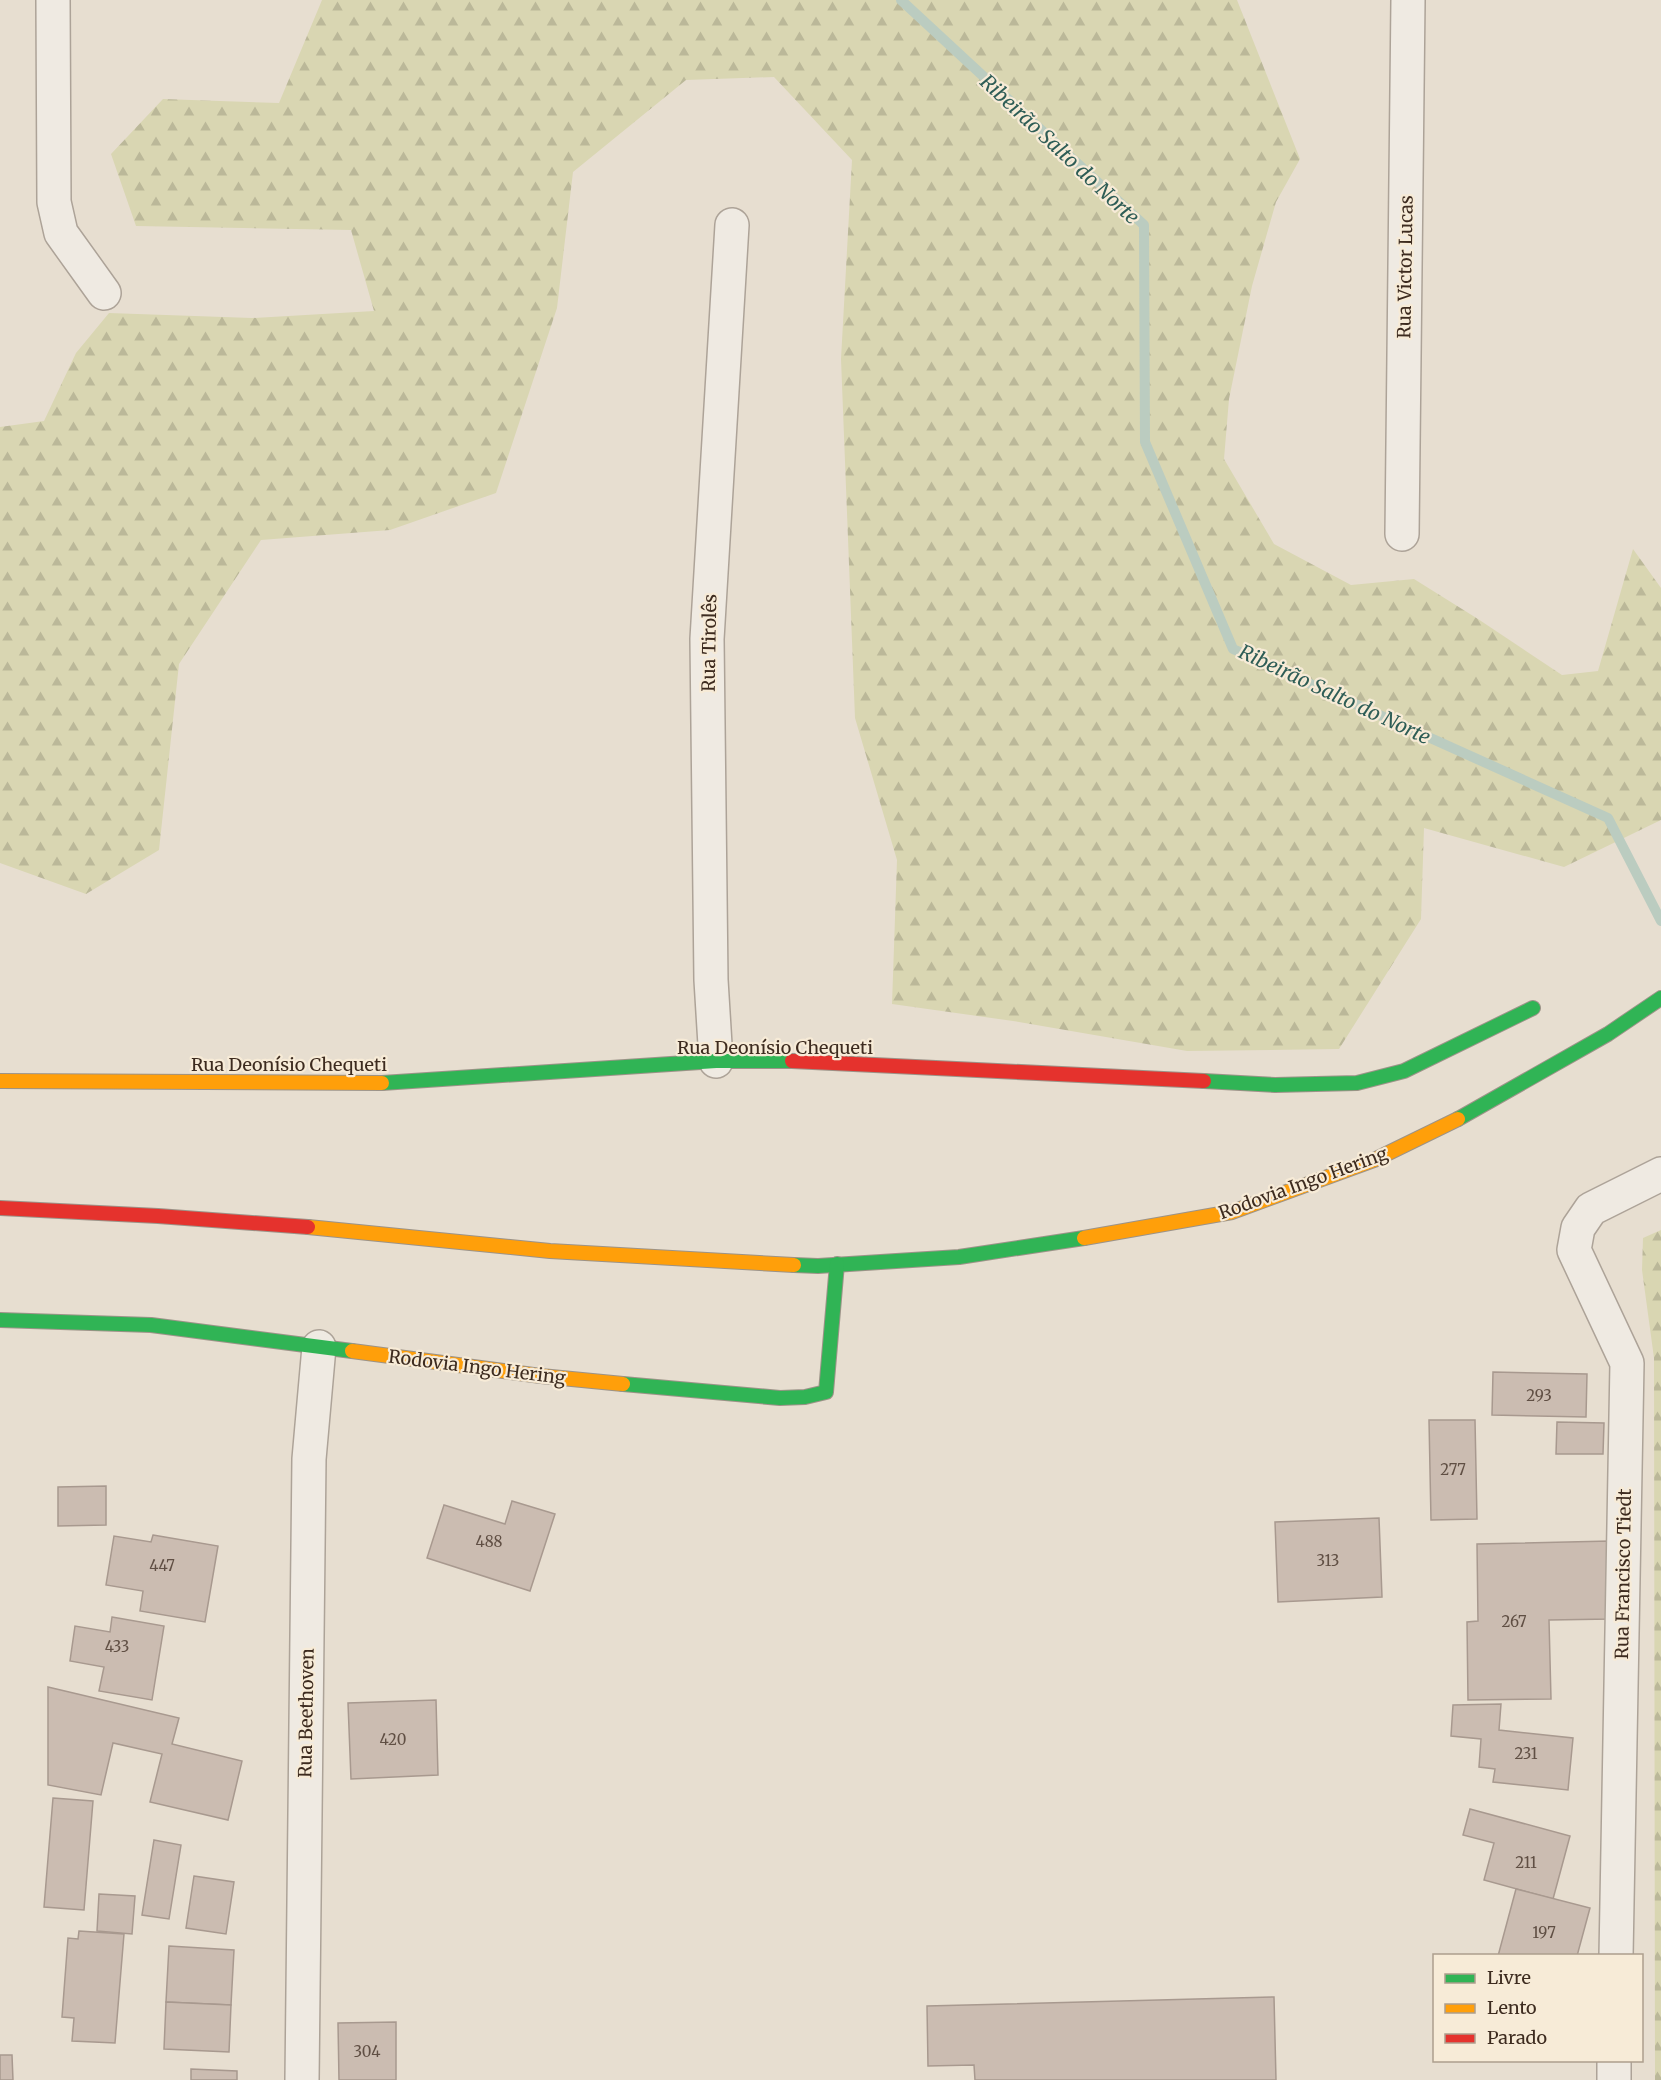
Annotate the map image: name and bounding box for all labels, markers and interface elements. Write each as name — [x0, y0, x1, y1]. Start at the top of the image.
water label: Ribeirão Salto do Norte — [975, 69, 1145, 229]
street label: Rua Victor Lucas — [1392, 195, 1418, 339]
street label: Rua Tirolês — [697, 594, 721, 692]
water label: Ribeirão Salto do Norte — [1235, 639, 1435, 749]
street label: Rua Deonísio Chequeti — [677, 1036, 873, 1059]
street label: Rua Deonísio Chequeti — [191, 1053, 387, 1076]
street label: Rodovia Ingo Hering — [1215, 1142, 1391, 1224]
street label: Rodovia Ingo Hering — [387, 1345, 567, 1389]
house number: 293 — [1526, 1386, 1552, 1405]
house number: 277 — [1440, 1460, 1466, 1479]
street label: Rua Francisco Tiedt — [1610, 1488, 1636, 1660]
house number: 488 — [475, 1532, 503, 1551]
house number: 313 — [1317, 1551, 1339, 1570]
house number: 447 — [149, 1556, 175, 1575]
house number: 267 — [1501, 1612, 1527, 1631]
house number: 433 — [105, 1637, 129, 1656]
street label: Rua Beethoven — [293, 1648, 319, 1778]
house number: 420 — [380, 1730, 406, 1749]
house number: 231 — [1514, 1744, 1538, 1763]
house number: 211 — [1515, 1853, 1537, 1872]
house number: 197 — [1532, 1923, 1556, 1942]
legend — [1433, 1954, 1643, 2062]
text: Livre — [1487, 1966, 1531, 1989]
text: Lento — [1487, 1996, 1537, 2019]
text: Parado — [1487, 2026, 1547, 2049]
house number: 304 — [353, 2042, 381, 2061]

